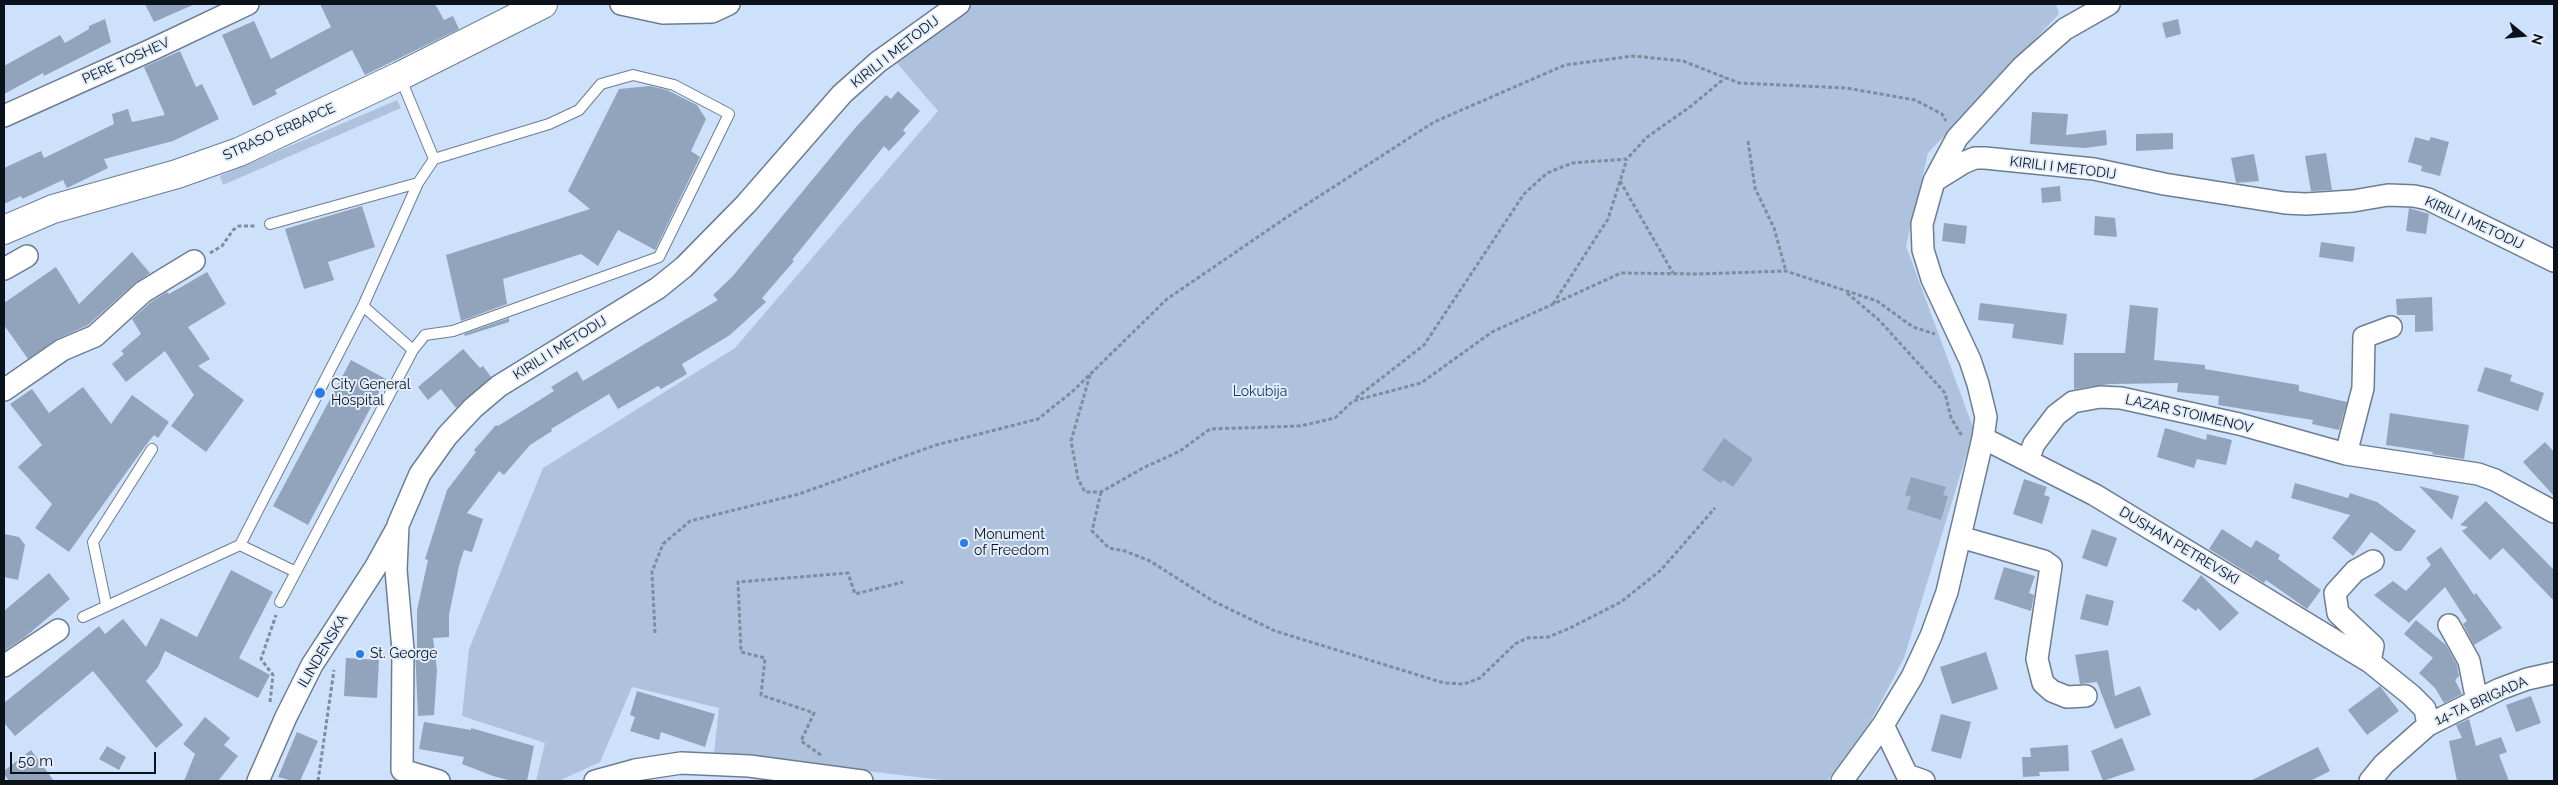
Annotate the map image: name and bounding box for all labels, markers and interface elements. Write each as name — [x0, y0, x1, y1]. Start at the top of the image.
north arrow — [2498, 10, 2548, 60]
street label: KIRILI I METODIJ — [848, 12, 942, 92]
text: N — [2528, 32, 2547, 47]
street label: PERE TOSHEV — [80, 34, 172, 88]
street label: STRASO ERBAPCE — [220, 100, 338, 164]
street label: KIRILI I METODIJ — [2009, 153, 2117, 183]
street label: KIRILI I METODIJ — [2422, 193, 2526, 253]
street label: KIRILI I METODIJ — [510, 313, 610, 383]
place label: City General Hospital — [331, 377, 410, 410]
park label: Lokubija — [1233, 384, 1287, 400]
marker: City General Hospital — [313, 386, 327, 400]
street label: LAZAR STOIMENOV — [2124, 391, 2254, 437]
street label: DUSHAN PETREVSKI — [2116, 504, 2242, 588]
place label: Monument of Freedom — [974, 527, 1049, 560]
marker: Monument of Freedom — [958, 537, 970, 549]
street label: ILINDENSKA — [295, 611, 351, 691]
place label: St. George — [370, 646, 437, 662]
marker: St. George — [354, 648, 366, 660]
street label: 14-TA BRIGADA — [2432, 673, 2530, 729]
scale bar — [12, 742, 159, 774]
text: 50 m — [18, 752, 53, 770]

